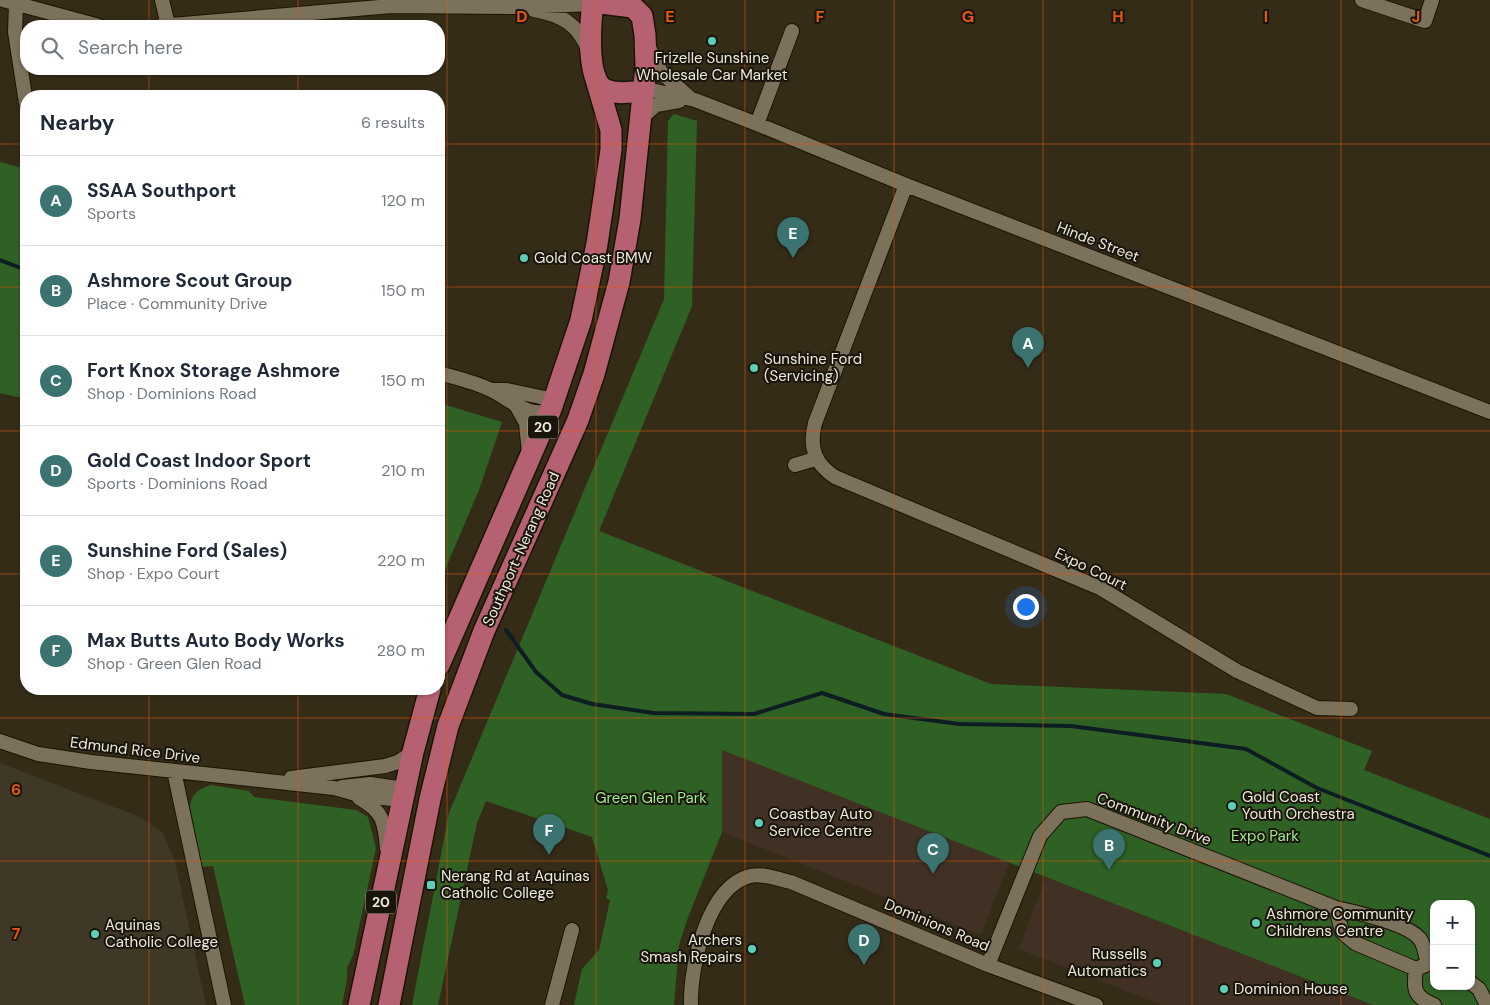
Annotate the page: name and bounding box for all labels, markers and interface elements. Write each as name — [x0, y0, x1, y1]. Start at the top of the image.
text: D — [516, 6, 528, 27]
text: E — [665, 6, 675, 27]
text: F — [816, 6, 825, 27]
text: G — [962, 6, 974, 27]
text: H — [1112, 6, 1124, 27]
text: I — [1264, 6, 1268, 27]
text: J — [1412, 6, 1420, 27]
search box — [20, 20, 445, 75]
icon: search — [38, 34, 66, 62]
text: Search here — [78, 35, 183, 60]
marker: Frizelle Sunshine Wholesale Car Market — [706, 35, 718, 47]
place label: Frizelle Sunshine Wholesale Car Market — [636, 48, 788, 85]
text: Nearby — [40, 109, 114, 137]
text: 6 results — [361, 112, 425, 133]
text: SSAA Southport — [87, 178, 236, 203]
text: A — [50, 190, 62, 211]
text: 120 m — [381, 190, 425, 211]
text: Sports — [87, 203, 136, 224]
pin: E — [777, 217, 809, 258]
street label: Hinde Street — [1054, 217, 1142, 267]
place label: Gold Coast BMW — [534, 248, 653, 268]
marker: Gold Coast BMW — [518, 252, 530, 264]
text: Ashmore Scout Group — [87, 268, 292, 293]
text: B — [51, 280, 61, 301]
text: 150 m — [381, 280, 425, 301]
text: Place · Community Drive — [87, 293, 267, 314]
pin: A — [1012, 327, 1044, 368]
place label: Sunshine Ford (Servicing) — [764, 349, 862, 386]
text: Fort Knox Storage Ashmore — [87, 358, 340, 383]
marker: Sunshine Ford (Servicing) — [748, 362, 760, 374]
text: C — [50, 370, 62, 391]
text: 150 m — [381, 370, 425, 391]
text: Shop · Dominions Road — [87, 383, 257, 404]
road number: 20 — [528, 416, 558, 438]
text: Gold Coast Indoor Sport — [87, 448, 311, 473]
text: D — [50, 460, 62, 481]
text: 210 m — [381, 460, 425, 481]
street label: Southport-Nerang Road — [478, 469, 564, 629]
text: Sports · Dominions Road — [87, 473, 268, 494]
text: Sunshine Ford (Sales) — [87, 538, 287, 563]
street label: Expo Court — [1052, 543, 1130, 595]
text: E — [51, 550, 61, 571]
text: 220 m — [377, 550, 425, 571]
text: Shop · Expo Court — [87, 563, 220, 584]
your location — [1013, 594, 1039, 620]
text: Max Butts Auto Body Works — [87, 628, 345, 653]
text: F — [52, 640, 60, 661]
text: 280 m — [377, 640, 425, 661]
text: Shop · Green Glen Road — [87, 653, 262, 674]
street label: Edmund Rice Drive — [69, 732, 201, 768]
text: 6 — [11, 779, 21, 800]
place label: Gold Coast Youth Orchestra — [1242, 787, 1355, 824]
park label: Green Glen Park — [595, 788, 707, 808]
street label: Community Drive — [1094, 788, 1214, 850]
marker: Gold Coast Youth Orchestra — [1226, 800, 1238, 812]
place label: Coastbay Auto Service Centre — [769, 804, 873, 841]
pin: F — [533, 814, 565, 855]
marker: Coastbay Auto Service Centre — [753, 817, 765, 829]
park label: Expo Park — [1231, 826, 1299, 846]
pin: B — [1093, 829, 1125, 870]
pin: C — [917, 833, 949, 874]
place label: Nerang Rd at Aquinas Catholic College — [441, 866, 590, 903]
marker: Nerang Rd at Aquinas Catholic College — [425, 879, 437, 891]
road number: 20 — [366, 890, 396, 914]
street label: Dominions Road — [881, 894, 993, 956]
map controls — [1430, 900, 1475, 990]
button: + — [1430, 900, 1475, 945]
place label: Ashmore Community Childrens Centre — [1266, 904, 1414, 941]
place label: Aquinas Catholic College — [105, 915, 218, 952]
marker: Ashmore Community Childrens Centre — [1250, 917, 1262, 929]
text: 7 — [12, 923, 21, 944]
pin: D — [848, 924, 880, 965]
marker: Aquinas Catholic College — [89, 928, 101, 940]
place label: Archers Smash Repairs — [640, 930, 742, 967]
marker: Archers Smash Repairs — [746, 943, 758, 955]
place label: Russells Automatics — [1067, 944, 1147, 981]
button: − — [1430, 945, 1475, 990]
marker: Russells Automatics — [1151, 957, 1163, 969]
place label: Dominion House — [1234, 979, 1348, 999]
marker: Dominion House — [1218, 983, 1230, 995]

